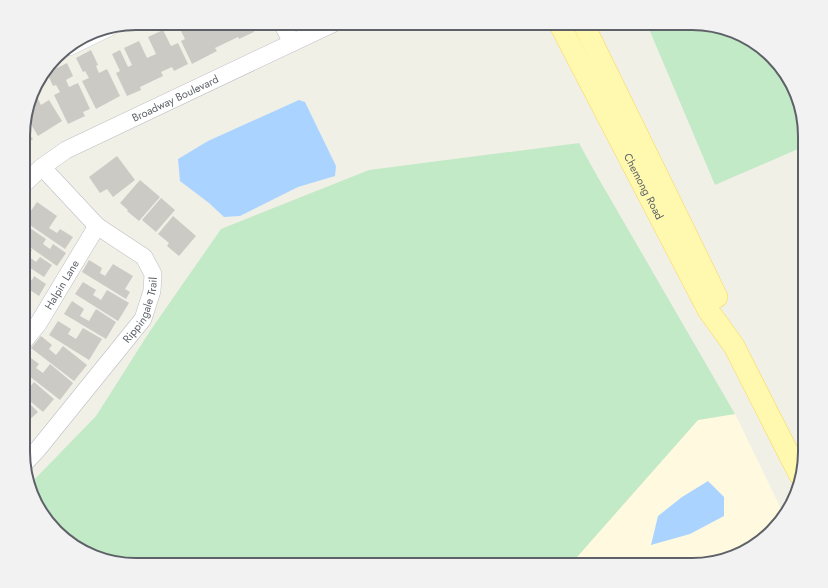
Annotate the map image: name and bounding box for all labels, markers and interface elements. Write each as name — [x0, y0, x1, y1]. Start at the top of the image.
street label: Broadway Boulevard — [129, 71, 221, 126]
street label: Chemong Road — [620, 150, 668, 222]
street label: Halpin Lane — [41, 256, 83, 313]
street label: Rippingale Trail — [119, 277, 161, 346]

